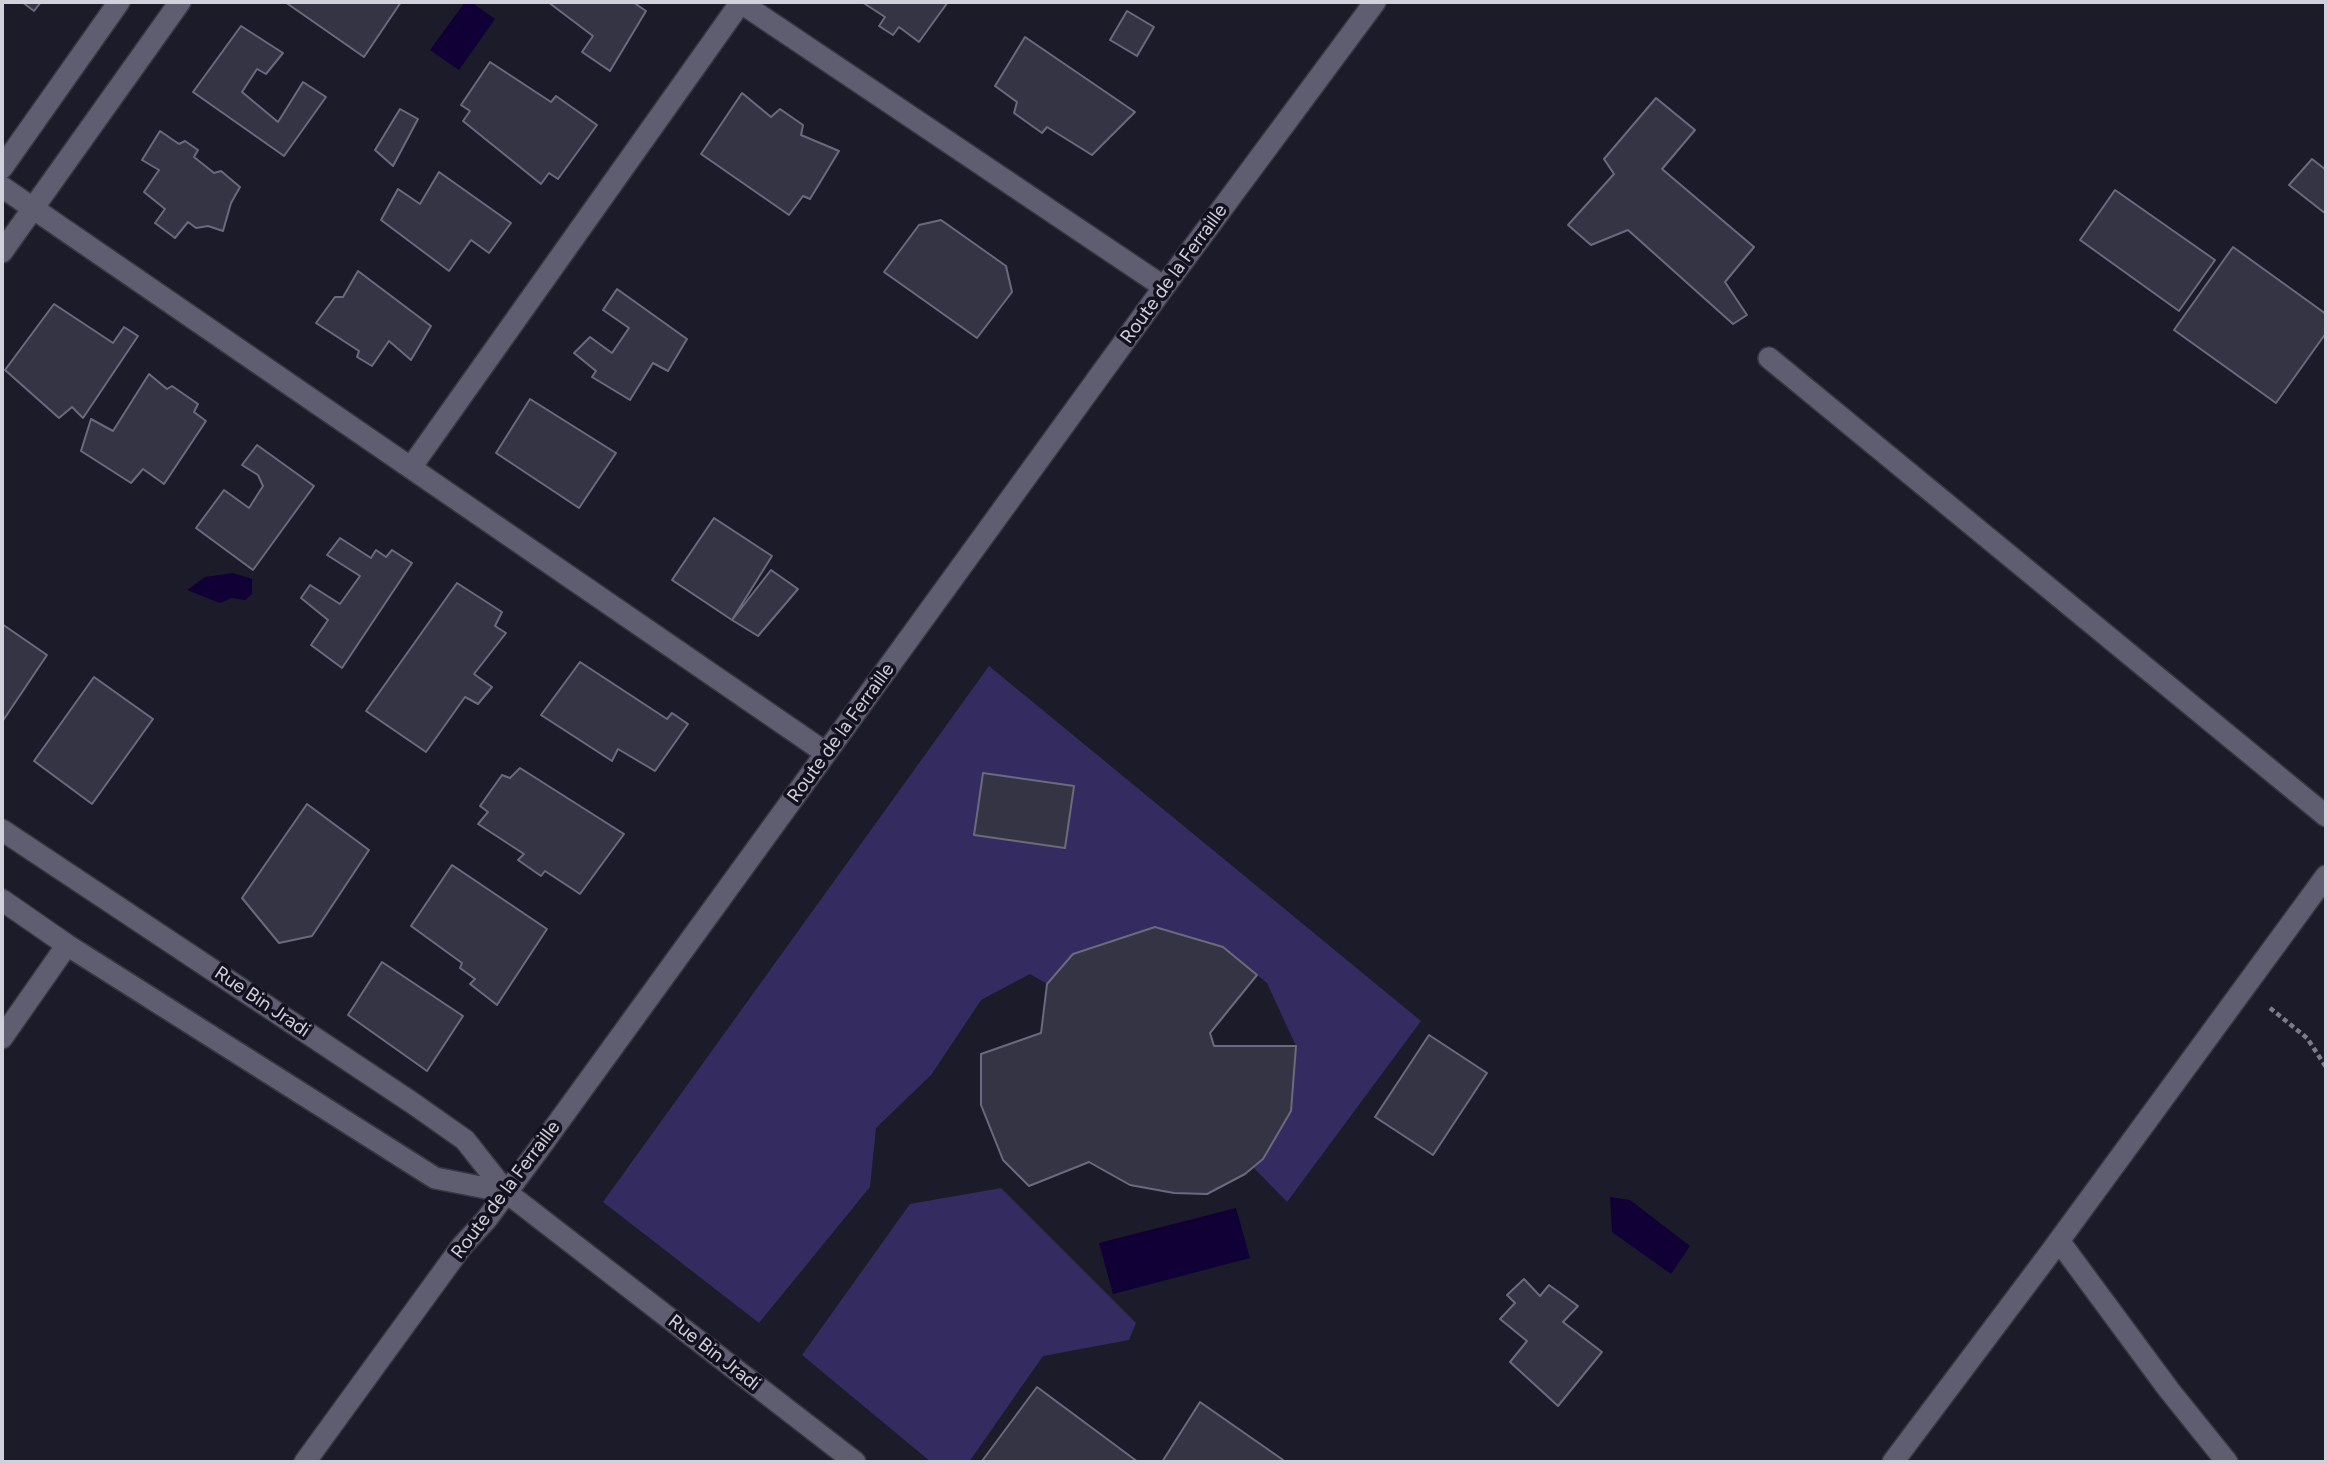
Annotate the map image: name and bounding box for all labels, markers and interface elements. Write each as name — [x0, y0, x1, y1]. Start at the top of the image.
street label: Route de la Ferraille — [1116, 200, 1232, 348]
street label: Route de la Ferraille — [783, 659, 899, 807]
street label: Rue Bin Jradi — [210, 962, 314, 1042]
street label: Route de la Ferraille — [447, 1117, 565, 1263]
street label: Rue Bin Jradi — [664, 1310, 764, 1396]

